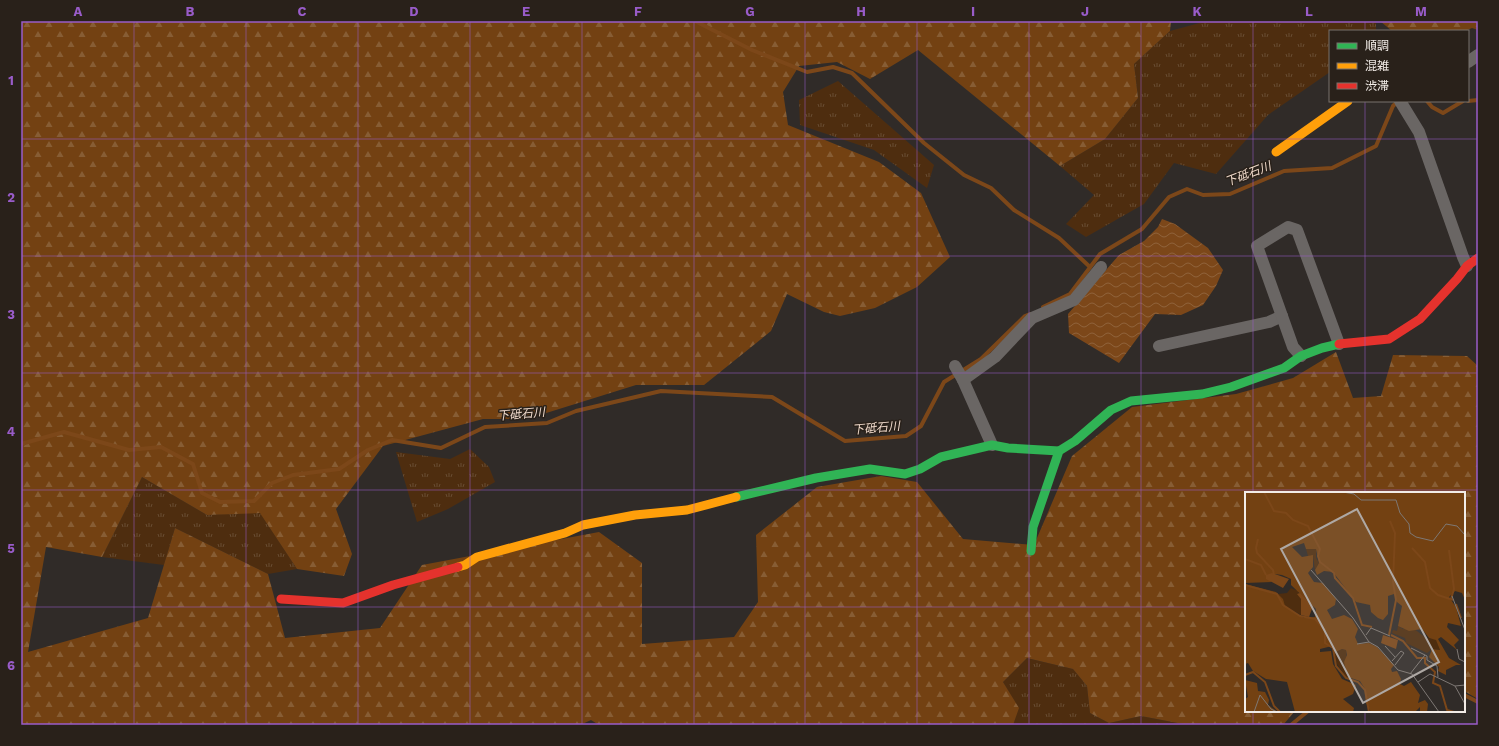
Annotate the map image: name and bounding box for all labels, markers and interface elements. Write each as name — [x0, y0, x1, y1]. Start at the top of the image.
text: A — [74, 4, 83, 19]
text: B — [186, 4, 195, 19]
text: C — [298, 4, 307, 19]
text: D — [409, 4, 419, 19]
text: E — [522, 4, 530, 19]
text: F — [634, 4, 642, 19]
text: G — [745, 4, 755, 19]
text: H — [856, 4, 866, 19]
text: I — [971, 4, 975, 19]
text: J — [1081, 4, 1089, 19]
text: K — [1192, 4, 1202, 19]
text: L — [1305, 4, 1313, 19]
text: M — [1415, 4, 1427, 19]
legend — [1329, 30, 1469, 102]
text: 順調 — [1365, 39, 1389, 53]
text: 混雑 — [1365, 59, 1389, 73]
text: 1 — [8, 73, 14, 88]
text: 渋滞 — [1365, 79, 1389, 93]
water label: 下砥石川 — [1223, 158, 1275, 189]
text: 2 — [7, 190, 15, 205]
text: 3 — [7, 307, 15, 322]
water label: 下砥石川 — [496, 405, 548, 423]
water label: 下砥石川 — [851, 419, 903, 437]
text: 4 — [7, 424, 16, 439]
inset map — [1245, 492, 1465, 712]
text: 5 — [7, 541, 15, 556]
text: 6 — [7, 658, 15, 673]

